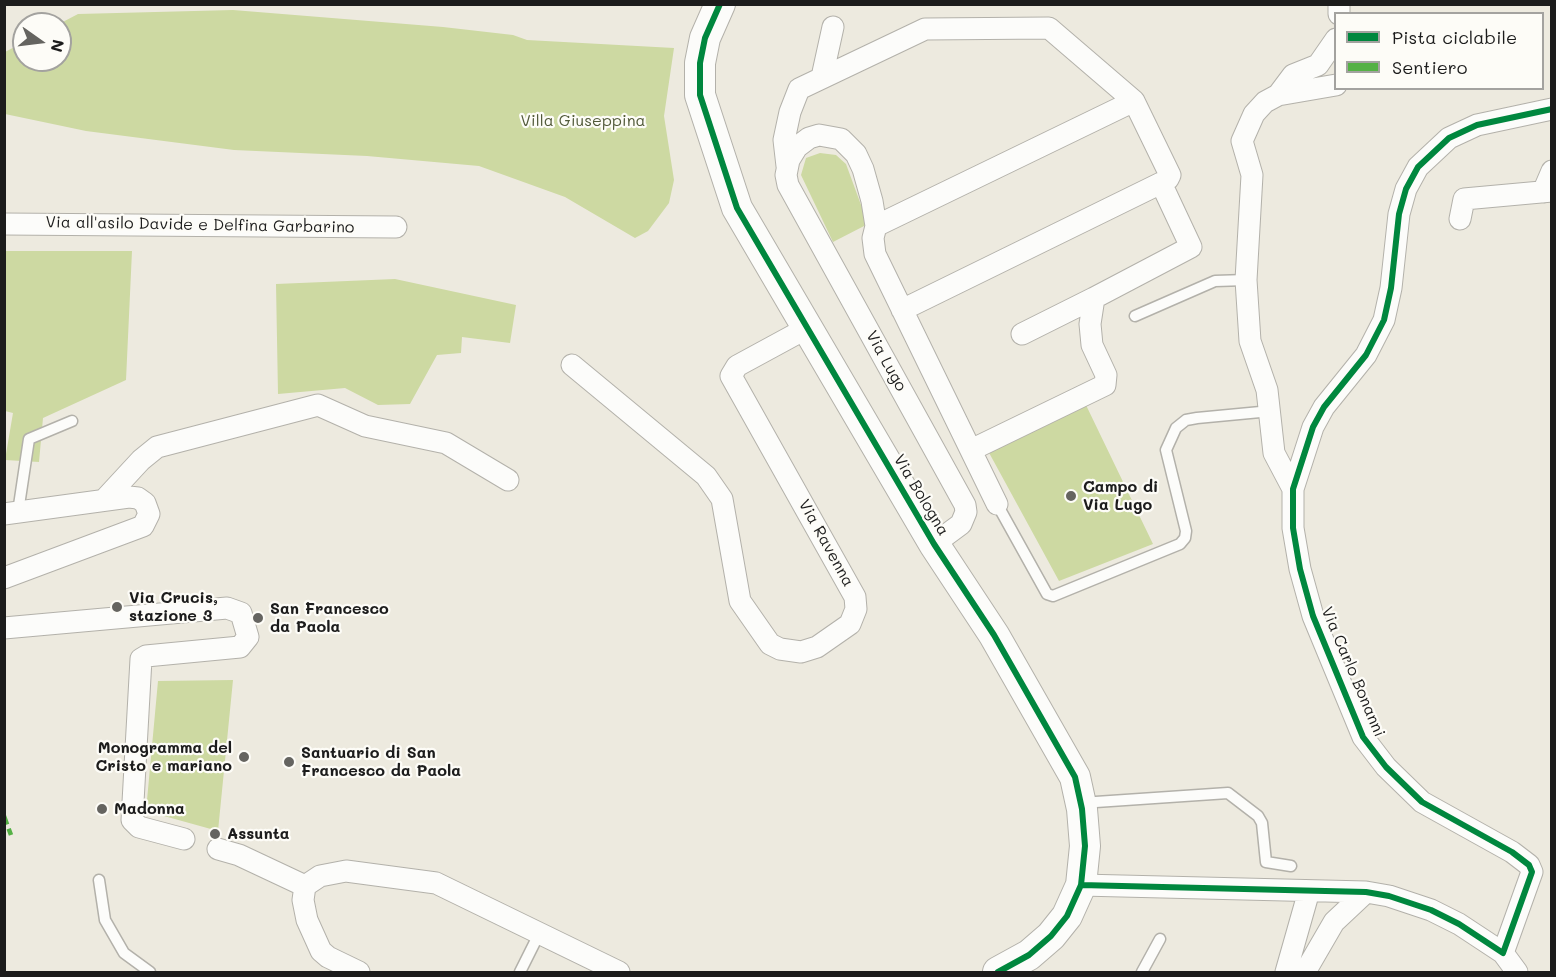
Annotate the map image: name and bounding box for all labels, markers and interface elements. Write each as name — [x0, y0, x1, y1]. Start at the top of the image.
north arrow — [12, 12, 72, 72]
legend — [1334, 12, 1544, 90]
text: Pista ciclabile — [1392, 25, 1517, 49]
text: N — [46, 38, 70, 54]
text: Sentiero — [1392, 55, 1468, 79]
park label: Villa Giuseppina — [521, 111, 645, 131]
street label: Via all'asilo Davide e Delfina Garbarino — [45, 213, 355, 237]
street label: Via Lugo — [862, 327, 910, 395]
street label: Via Bologna — [889, 451, 953, 539]
place label: Campo di Via Lugo — [1083, 477, 1158, 515]
marker: Campo di Via Lugo — [1064, 489, 1078, 503]
street label: Via Ravenna — [794, 496, 858, 590]
place label: Via Crucis, stazione 3 — [129, 588, 218, 626]
place label: San Francesco da Paola — [270, 599, 389, 637]
marker: Via Crucis, stazione 3 — [110, 600, 124, 614]
street label: Via Carlo Bonanni — [1317, 604, 1389, 740]
marker: San Francesco da Paola — [251, 611, 265, 625]
place label: Monogramma del Cristo e mariano — [95, 738, 232, 776]
place label: Santuario di San Francesco da Paola — [301, 743, 461, 781]
marker: Monogramma del Cristo e mariano — [237, 750, 251, 764]
marker: Santuario di San Francesco da Paola — [282, 755, 296, 769]
place label: Madonna — [114, 799, 185, 819]
marker: Madonna — [95, 802, 109, 816]
place label: Assunta — [227, 824, 290, 844]
marker: Assunta — [208, 827, 222, 841]

